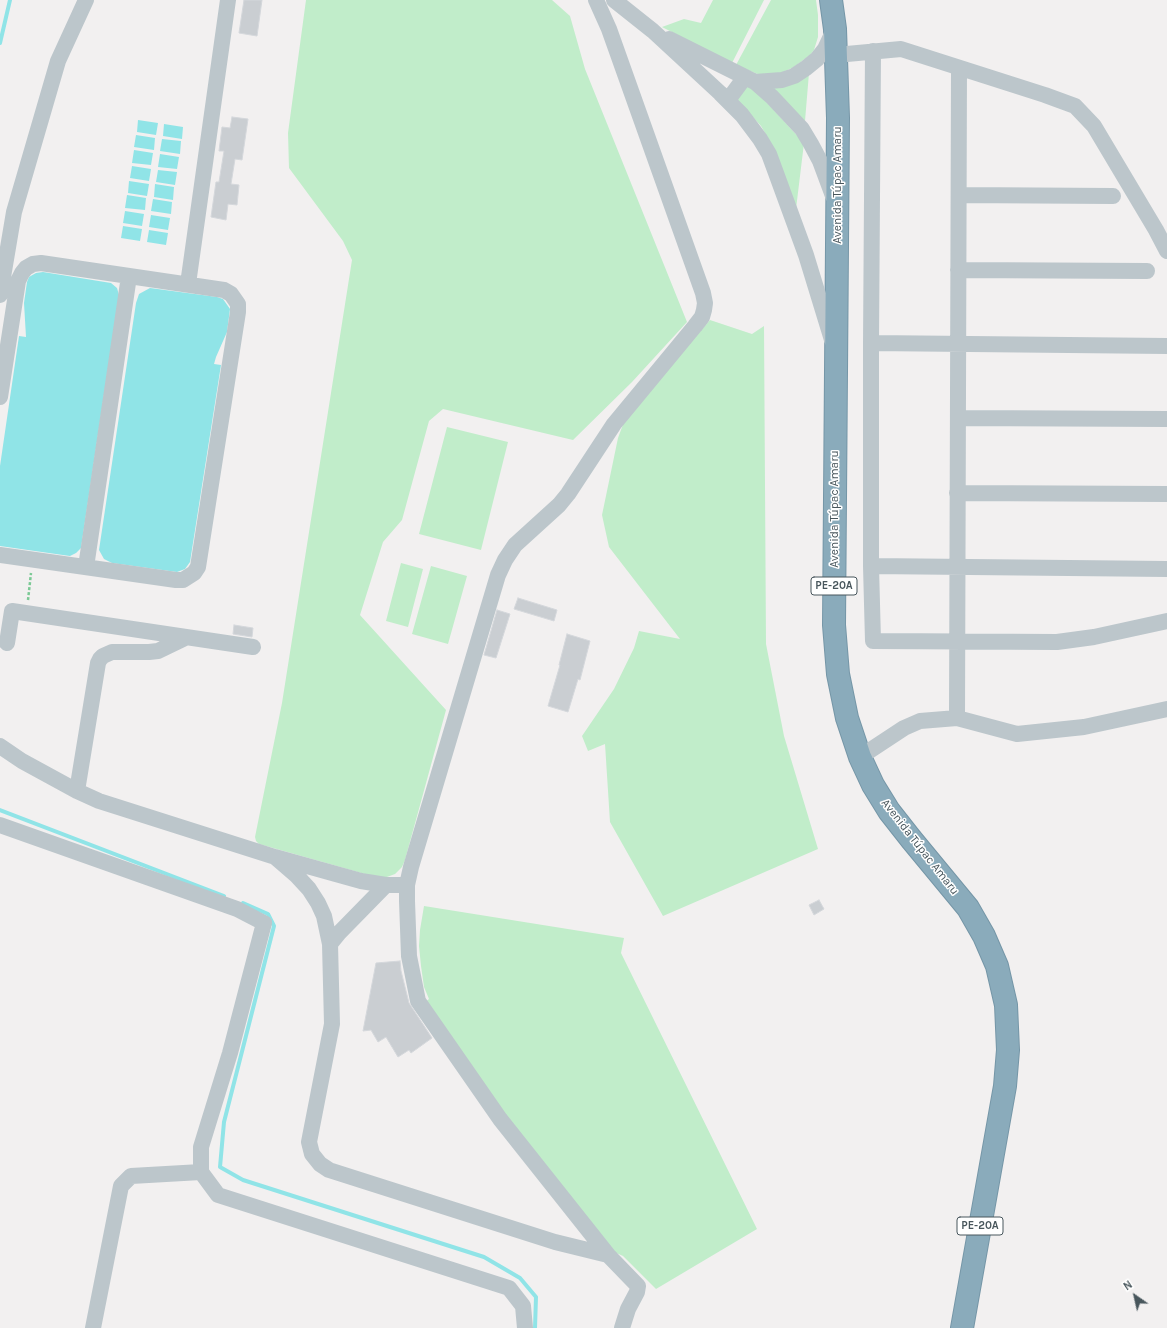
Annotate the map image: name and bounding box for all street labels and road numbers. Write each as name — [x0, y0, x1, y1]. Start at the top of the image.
street label: Avenida Túpac Amaru — [831, 126, 845, 244]
street label: Avenida Túpac Amaru — [828, 450, 842, 568]
road number: PE-20A — [811, 577, 857, 595]
street label: Avenida Túpac Amaru — [878, 796, 962, 898]
road number: PE-20A — [957, 1217, 1003, 1235]

